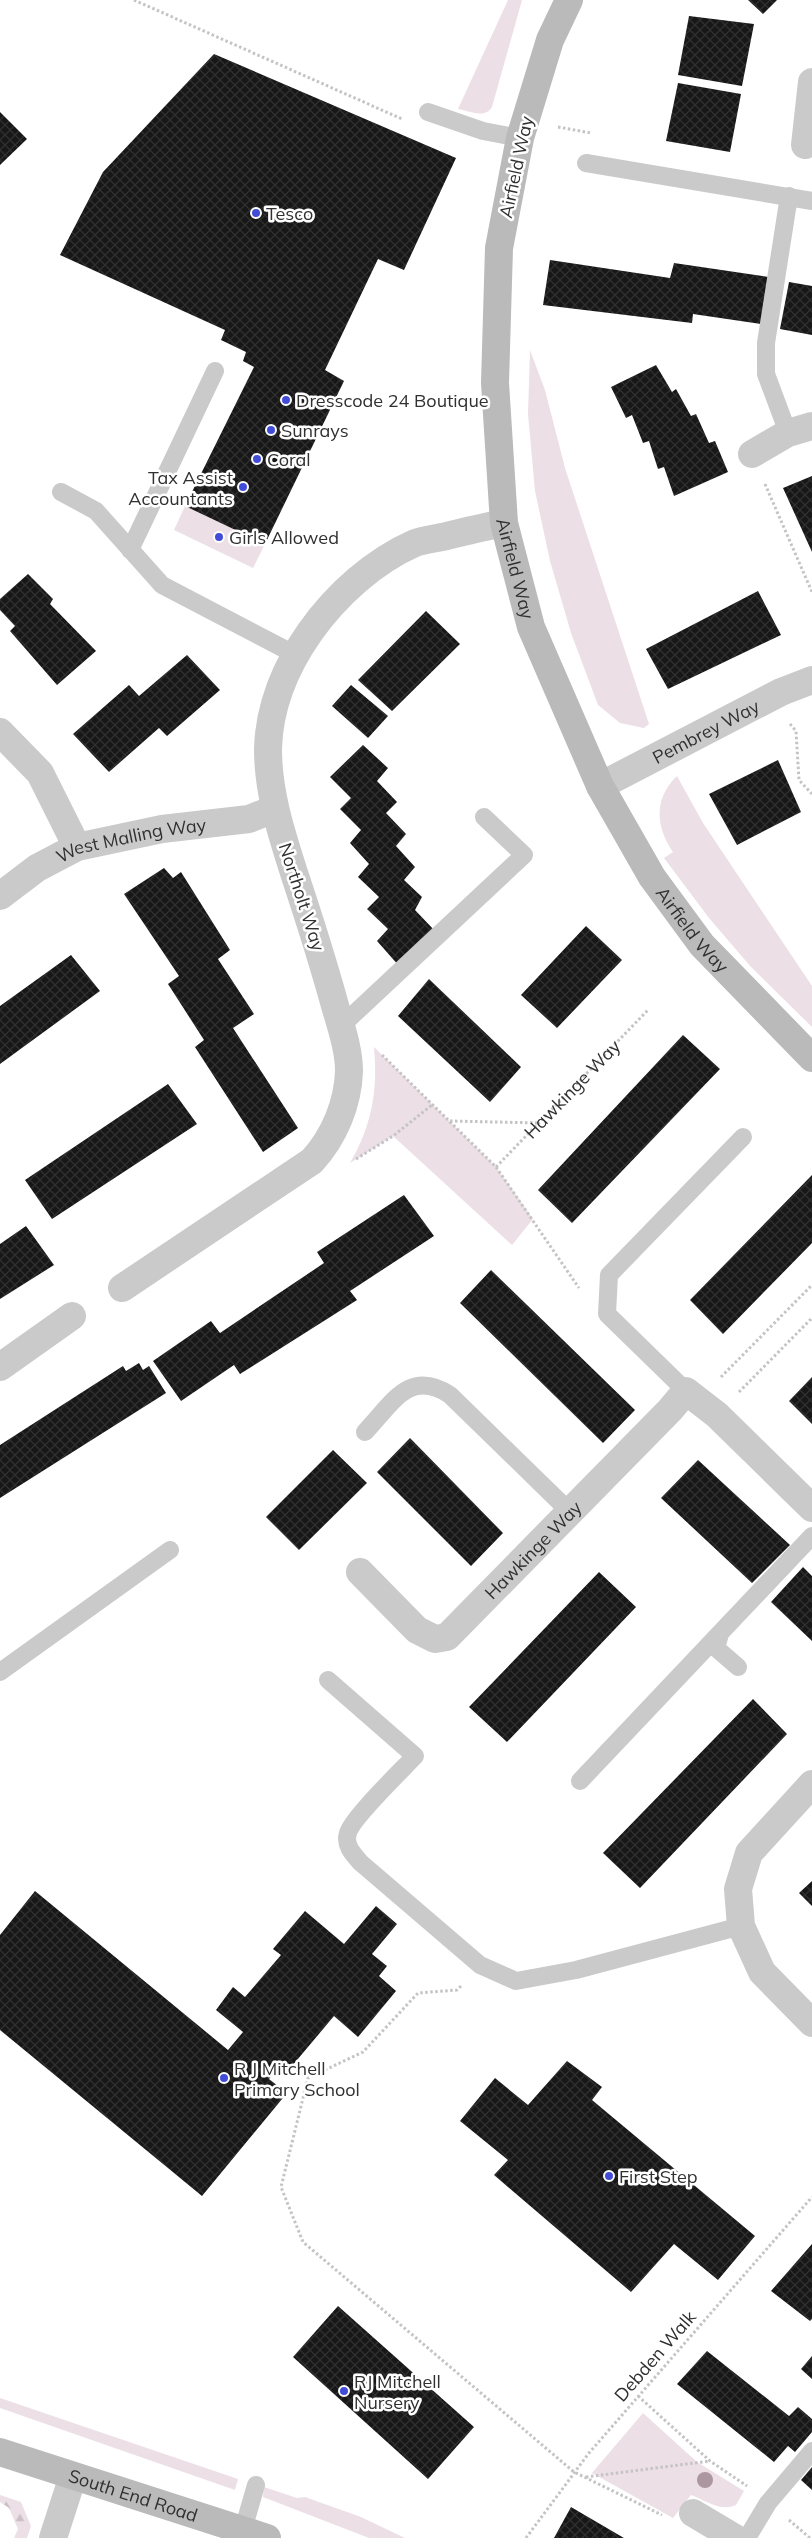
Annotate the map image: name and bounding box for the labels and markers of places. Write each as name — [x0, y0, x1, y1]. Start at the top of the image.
place label: Tesco — [266, 202, 313, 225]
marker: Tesco — [250, 207, 262, 219]
place label: Dresscode 24 Boutique — [296, 389, 489, 412]
marker: Dresscode 24 Boutique — [280, 394, 292, 406]
place label: Sunrays — [281, 419, 349, 442]
marker: Sunrays — [265, 424, 277, 436]
place label: Coral — [267, 448, 311, 471]
marker: Coral — [251, 453, 263, 465]
place label: Tax Assist Accountants — [128, 466, 233, 510]
marker: Tax Assist Accountants — [237, 481, 249, 493]
place label: Girls Allowed — [229, 526, 339, 549]
marker: Girls Allowed — [213, 531, 225, 543]
place label: R J Mitchell Primary School — [234, 2057, 360, 2101]
marker: R J Mitchell Primary School — [218, 2072, 230, 2084]
place label: First Step — [619, 2165, 698, 2188]
marker: First Step — [603, 2170, 615, 2182]
place label: RJ Mitchell Nursery — [354, 2370, 441, 2414]
marker: RJ Mitchell Nursery — [338, 2385, 350, 2397]

